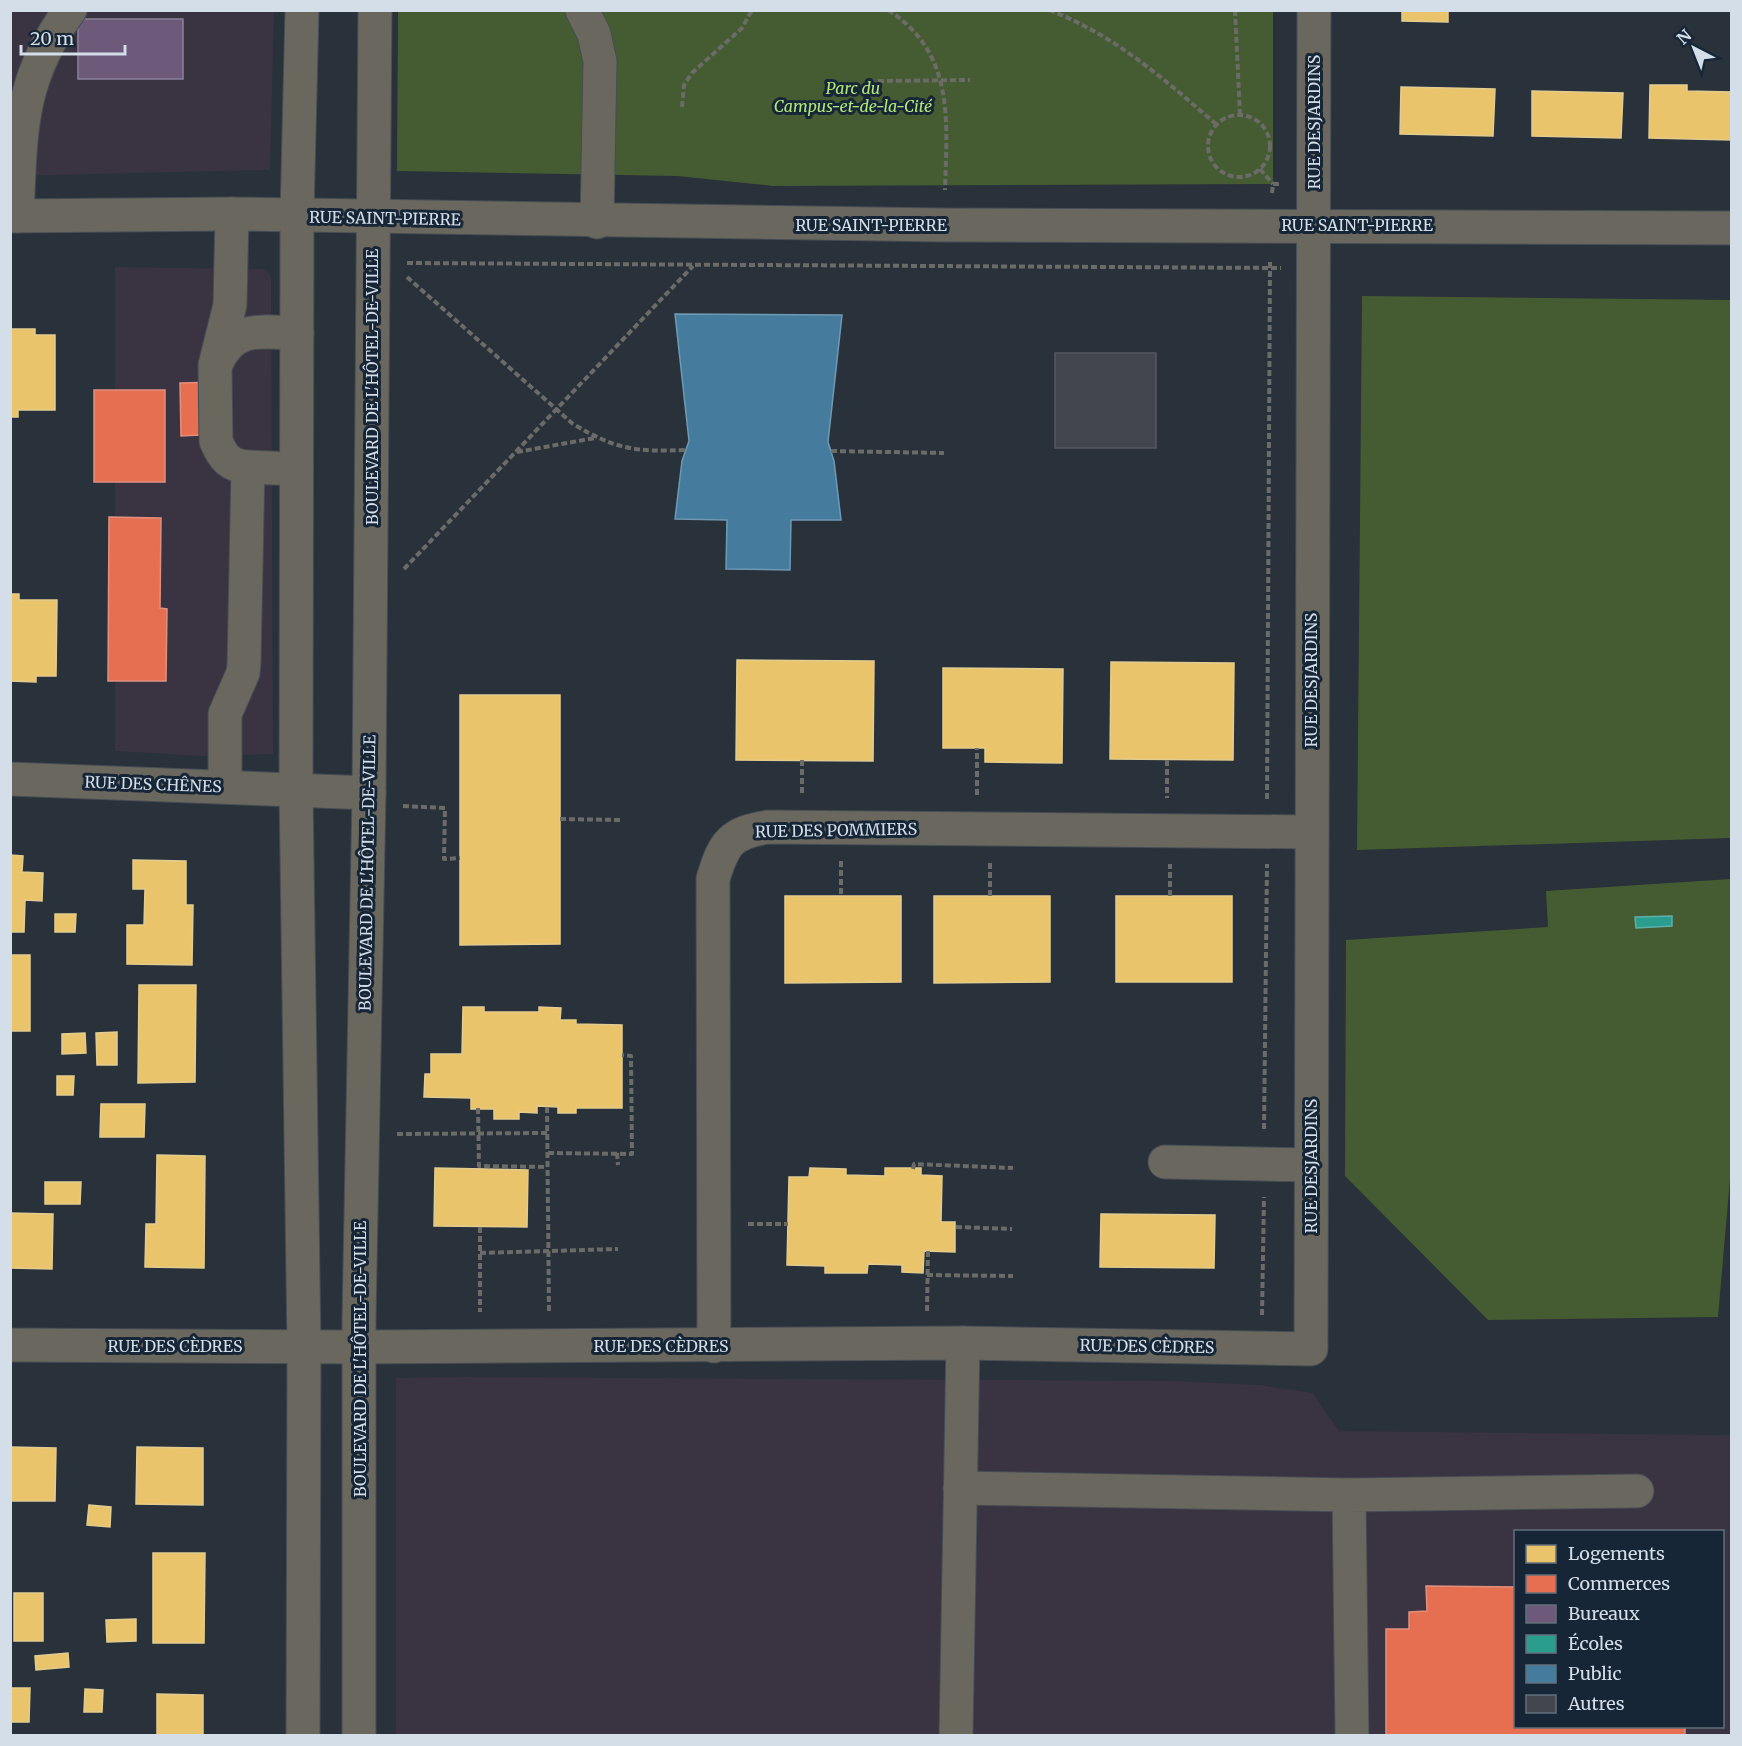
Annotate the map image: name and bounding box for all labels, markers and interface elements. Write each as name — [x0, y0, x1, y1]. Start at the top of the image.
scale bar — [21, 18, 124, 56]
north arrow — [1664, 18, 1724, 78]
text: N — [1673, 25, 1696, 49]
text: 20 m — [30, 27, 74, 50]
street label: RUE DESJARDINS — [1304, 55, 1324, 189]
park label: Parc du Campus-et-de-la-Cité — [774, 78, 933, 116]
street label: RUE SAINT-PIERRE — [309, 207, 462, 229]
street label: RUE SAINT-PIERRE — [795, 215, 948, 235]
street label: RUE SAINT-PIERRE — [1281, 215, 1434, 235]
street label: BOULEVARD DE L'HÔTEL-DE-VILLE — [362, 248, 382, 525]
street label: RUE DESJARDINS — [1301, 613, 1321, 747]
street label: BOULEVARD DE L'HÔTEL-DE-VILLE — [355, 734, 379, 1011]
street label: RUE DES CHÊNES — [84, 772, 222, 796]
street label: RUE DES POMMIERS — [755, 819, 917, 841]
street label: RUE DESJARDINS — [1301, 1099, 1321, 1233]
street label: BOULEVARD DE L'HÔTEL-DE-VILLE — [350, 1220, 370, 1497]
street label: RUE DES CÈDRES — [1079, 1335, 1215, 1357]
street label: RUE DES CÈDRES — [108, 1336, 242, 1356]
street label: RUE DES CÈDRES — [594, 1336, 728, 1356]
legend — [1514, 1530, 1724, 1728]
text: Logements — [1568, 1542, 1665, 1565]
text: Commerces — [1568, 1572, 1670, 1595]
text: Bureaux — [1568, 1602, 1640, 1625]
text: Écoles — [1568, 1632, 1623, 1655]
text: Public — [1568, 1662, 1622, 1685]
text: Autres — [1567, 1692, 1625, 1715]

